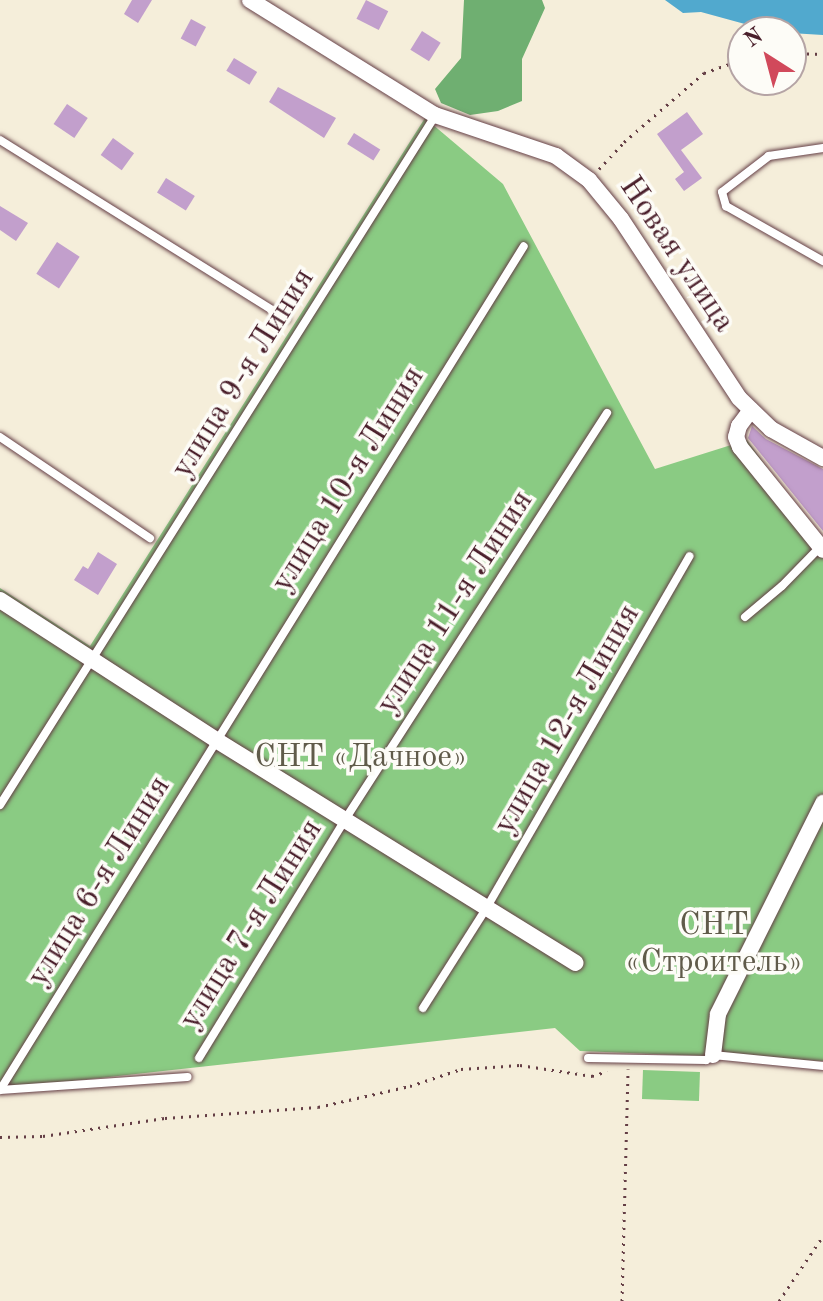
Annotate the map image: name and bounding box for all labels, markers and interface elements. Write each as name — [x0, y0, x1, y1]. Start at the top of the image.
north arrow — [727, 16, 807, 96]
text: N — [741, 24, 767, 52]
street label: Новая улица — [610, 170, 742, 340]
street label: улица 9-я Линия — [164, 262, 324, 486]
street label: улица 10-я Линия — [264, 360, 434, 600]
street label: улица 11-я Линия — [369, 484, 543, 722]
street label: улица 12-я Линия — [487, 598, 649, 842]
park label: СНТ «Дачное» — [255, 739, 467, 777]
street label: улица 6-я Линия — [20, 770, 180, 994]
street label: улица 7-я Линия — [172, 813, 332, 1037]
park label: СНТ «Строитель» — [625, 908, 803, 983]

